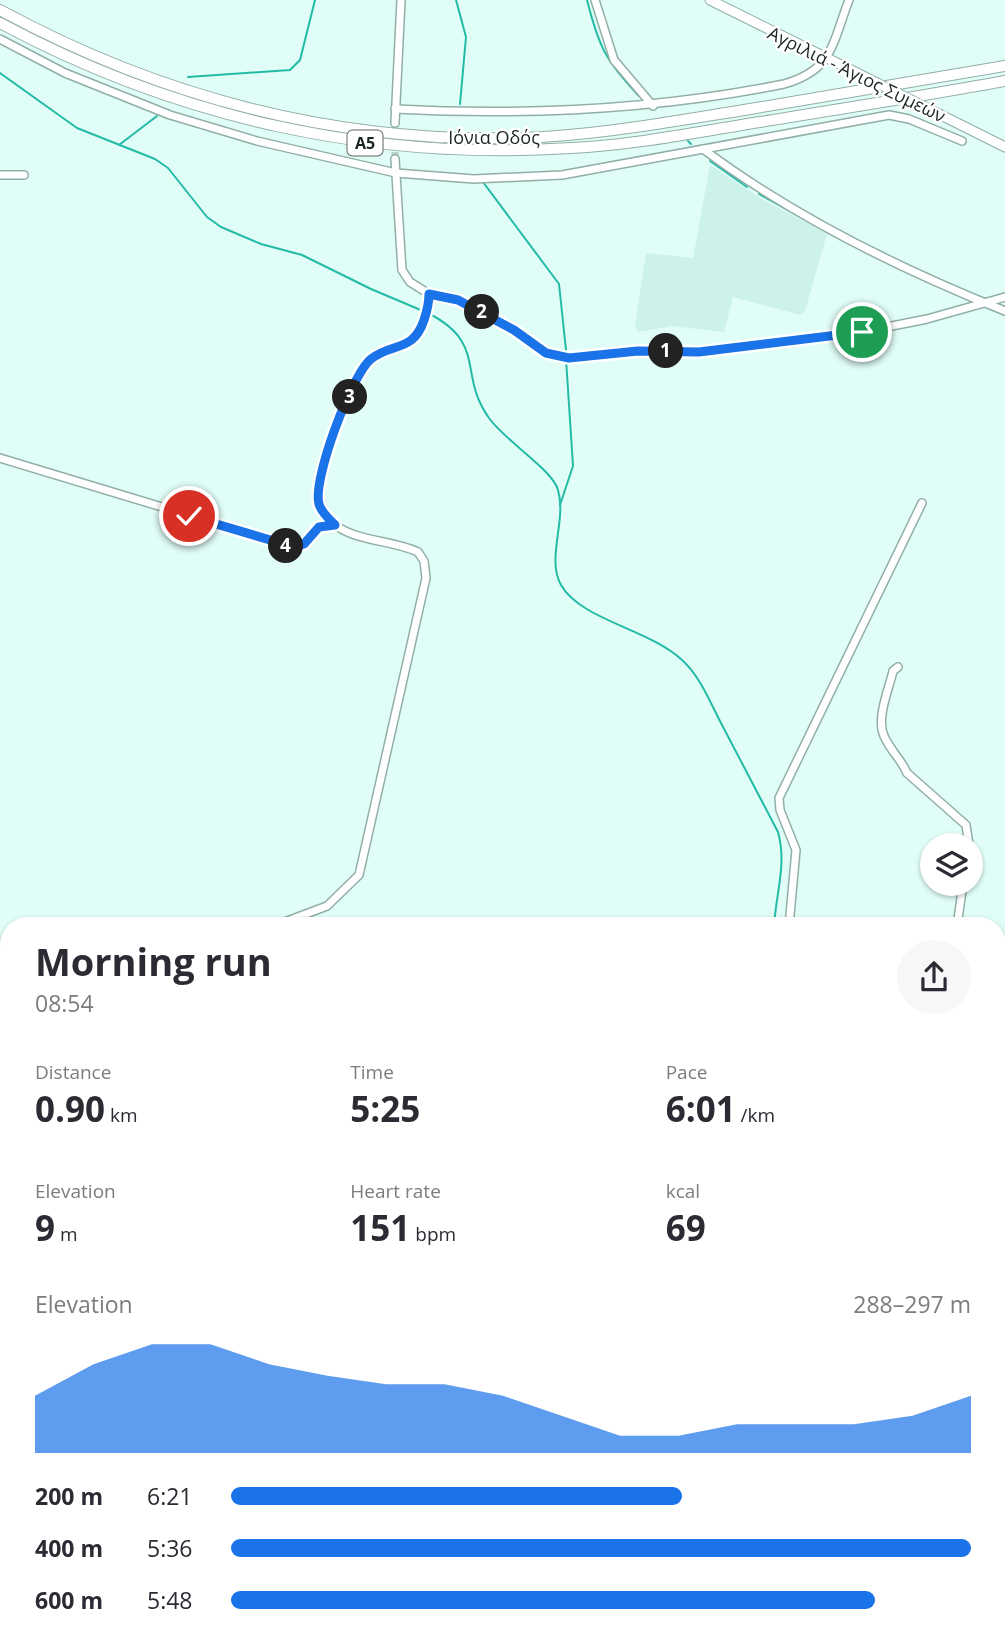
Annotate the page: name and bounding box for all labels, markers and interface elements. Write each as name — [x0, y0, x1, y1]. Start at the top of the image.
street label: Αγριλιά - Άγιος Συμεών — [764, 21, 950, 128]
street label: Ιόνια Οδός — [448, 125, 540, 149]
road number: Α5 — [348, 130, 382, 155]
pin: 2 — [464, 294, 500, 330]
text: 2 — [476, 298, 487, 324]
pin — [832, 302, 892, 362]
icon: arrive — [843, 313, 881, 351]
pin: 1 — [648, 334, 684, 368]
text: 1 — [660, 337, 671, 363]
pin: 3 — [332, 380, 368, 414]
text: 3 — [344, 383, 355, 409]
pin — [159, 486, 219, 546]
icon: check — [170, 497, 208, 535]
pin: 4 — [268, 528, 304, 564]
text: 4 — [280, 532, 291, 558]
map controls — [920, 833, 983, 896]
button: layers — [920, 833, 983, 896]
text: Morning run — [35, 935, 272, 987]
button: share — [897, 940, 971, 1014]
text: 08:54 — [35, 987, 94, 1019]
text: Distance — [35, 1059, 111, 1085]
text: Time — [350, 1059, 394, 1085]
text: Pace — [666, 1059, 707, 1085]
text: 0.90 — [35, 1085, 105, 1132]
text: 5:25 — [350, 1085, 420, 1132]
text: 6:01 — [666, 1085, 736, 1132]
text: km — [105, 1102, 138, 1128]
text: /km — [736, 1102, 775, 1128]
text: Elevation — [35, 1178, 116, 1204]
text: Heart rate — [350, 1178, 441, 1204]
text: kcal — [666, 1178, 700, 1204]
text: 9 — [35, 1204, 55, 1251]
text: 151 — [350, 1204, 410, 1251]
text: 69 — [666, 1204, 706, 1251]
text: m — [55, 1221, 78, 1247]
text: bpm — [410, 1221, 456, 1247]
text: Elevation — [35, 1288, 133, 1320]
text: 288–297 m — [853, 1288, 971, 1320]
text: 200 m — [35, 1480, 103, 1512]
text: 6:21 — [147, 1480, 193, 1512]
text: 400 m — [35, 1532, 103, 1564]
text: 5:36 — [147, 1532, 193, 1564]
text: 600 m — [35, 1584, 103, 1616]
text: 5:48 — [147, 1584, 193, 1616]

